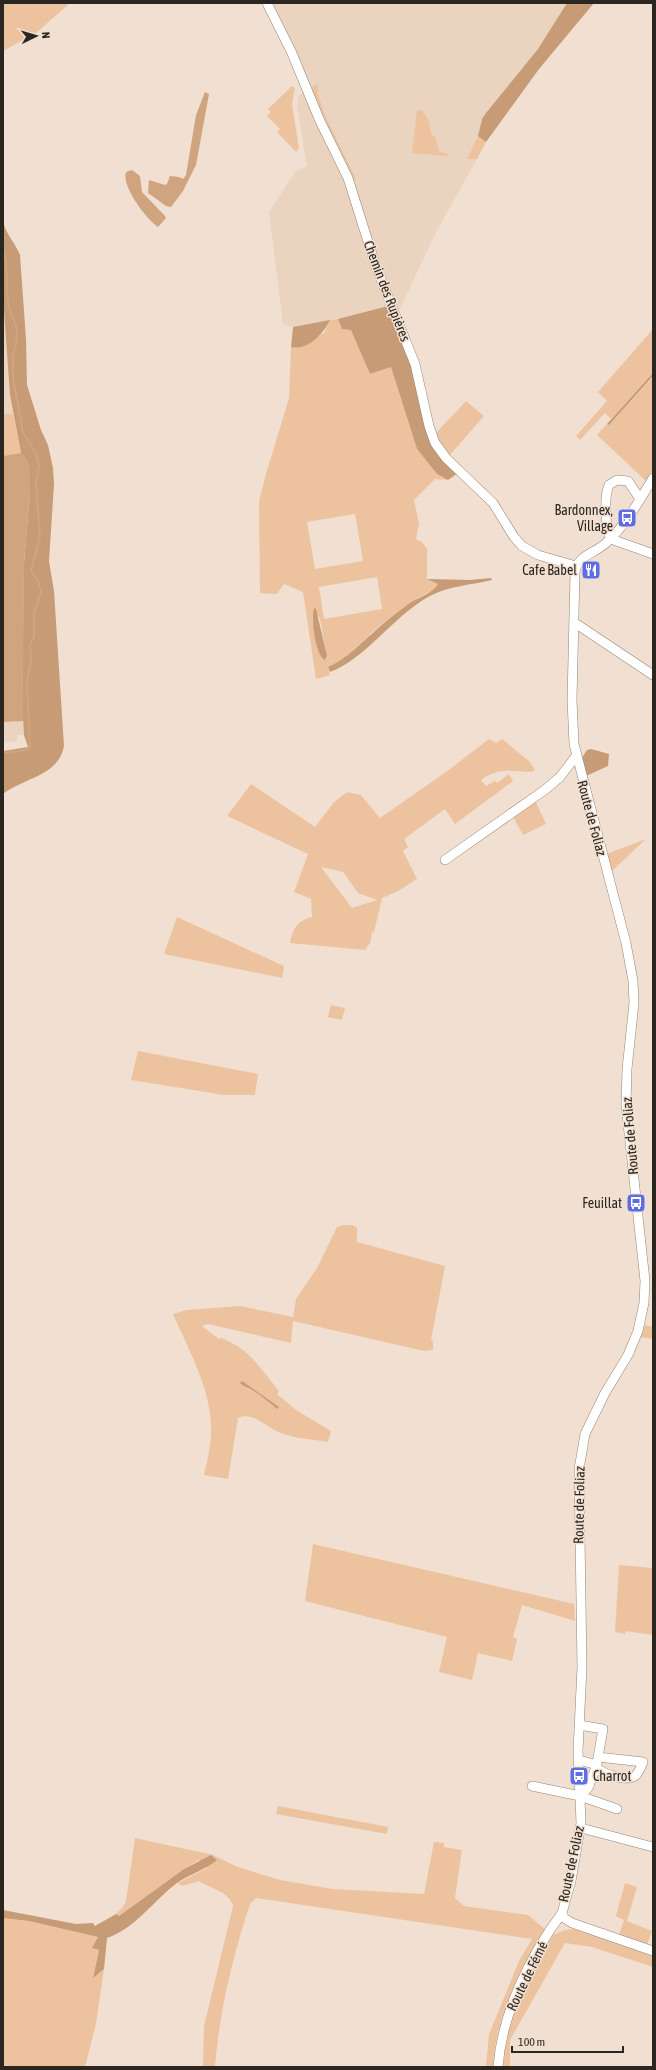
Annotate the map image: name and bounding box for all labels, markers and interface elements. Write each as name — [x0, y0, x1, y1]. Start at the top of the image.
north arrow — [16, 16, 56, 56]
text: N — [40, 31, 52, 39]
street label: Chemin des Rupières — [360, 238, 414, 344]
place label: Bardonnex, Village — [555, 502, 613, 534]
bus stop icon: Bardonnex, Village — [616, 507, 638, 529]
restaurant icon: Cafe Babel — [580, 559, 602, 581]
place label: Cafe Babel — [522, 562, 577, 578]
street label: Route de Foliaz — [574, 778, 610, 858]
street label: Route de Foliaz — [619, 1097, 641, 1175]
bus stop icon: Feuillat — [625, 1192, 647, 1214]
place label: Feuillat — [582, 1195, 622, 1211]
street label: Route de Foliaz — [570, 1466, 588, 1544]
bus stop icon: Charrot — [568, 1765, 590, 1787]
place label: Charrot — [593, 1768, 631, 1784]
street label: Route de Foliaz — [555, 1824, 587, 1904]
street label: Route de Fémé — [503, 1939, 551, 2013]
scale bar — [512, 2028, 623, 2054]
text: 100 m — [518, 2035, 545, 2049]

